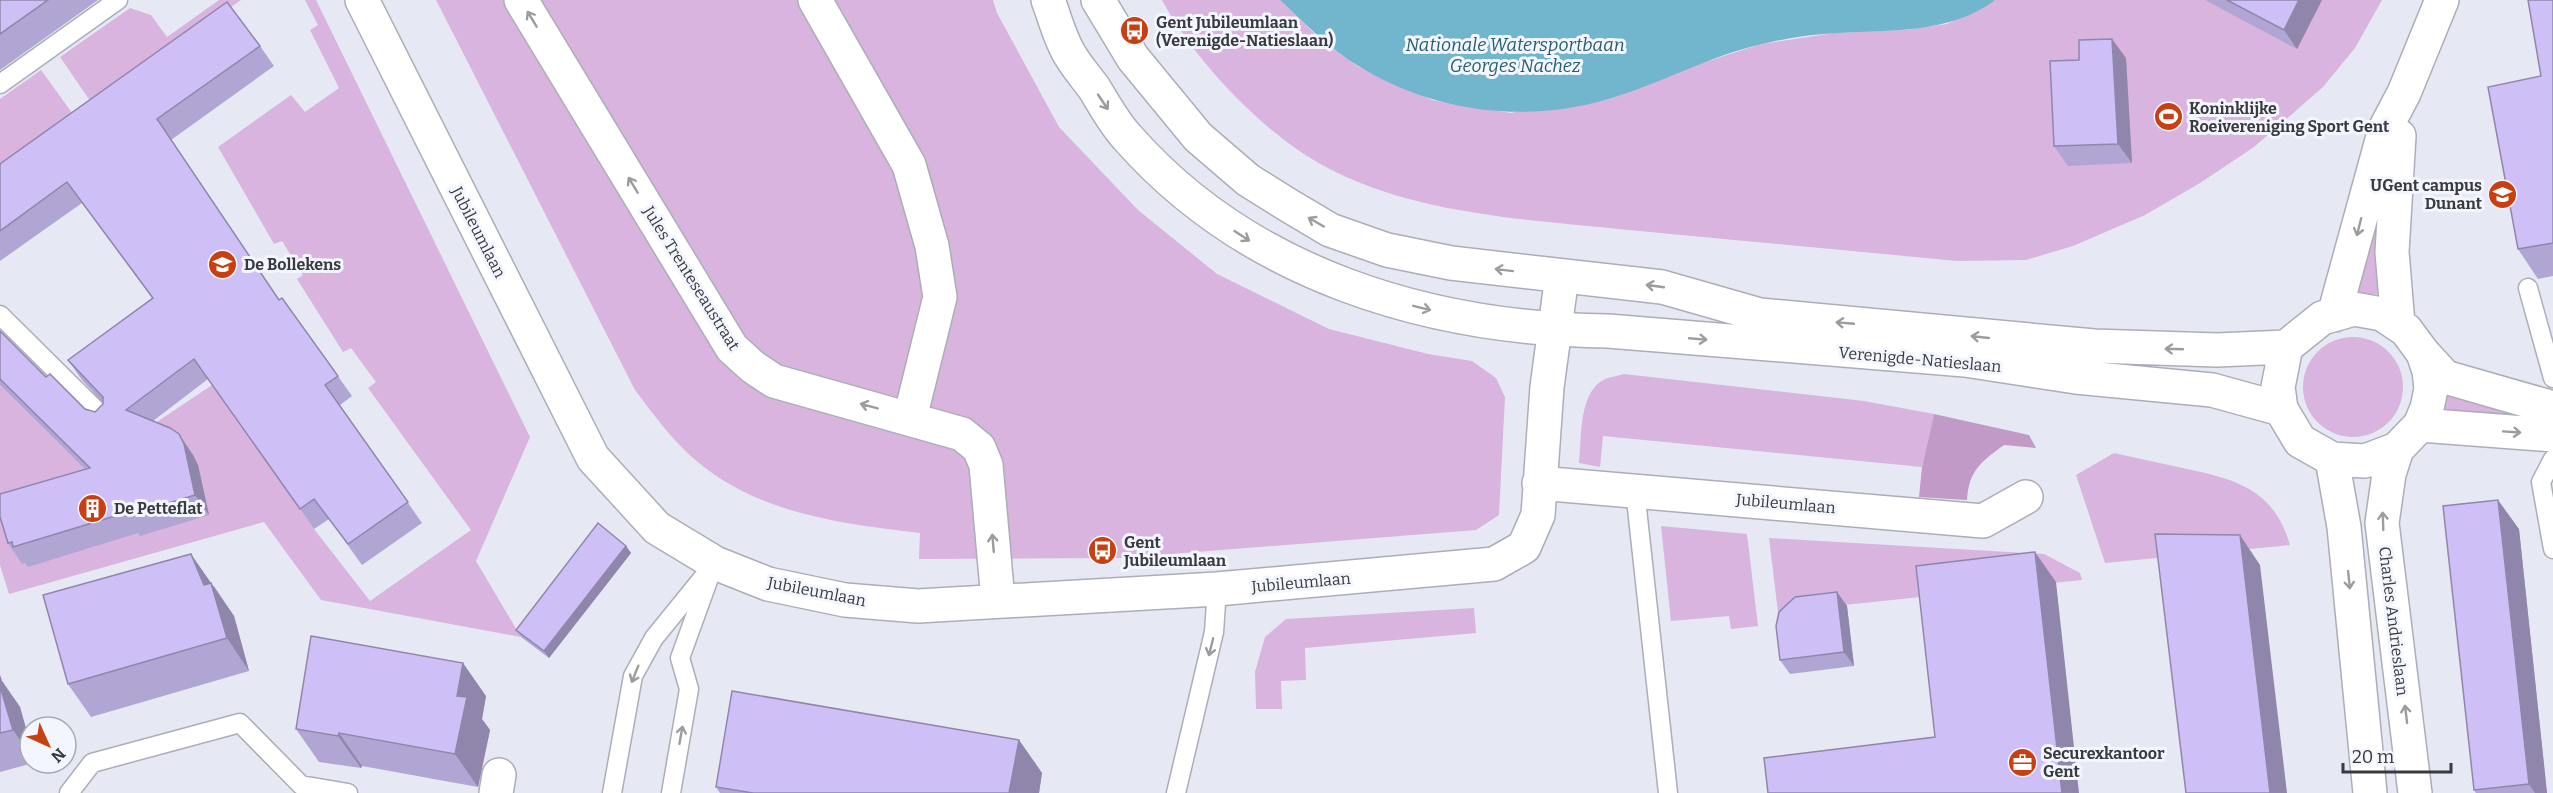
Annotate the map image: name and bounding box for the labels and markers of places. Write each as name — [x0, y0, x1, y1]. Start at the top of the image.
place label: Gent Jubileumlaan (Verenigde-Natieslaan) — [1156, 13, 1333, 50]
bus stop icon: Gent Jubileumlaan (Verenigde-Natieslaan) — [1119, 15, 1151, 47]
place label: Koninklijke Roeivereniging Sport Gent — [2189, 99, 2390, 136]
sports icon: Koninklijke Roeivereniging Sport Gent — [2152, 101, 2184, 133]
place label: UGent campus Dunant — [2370, 176, 2483, 213]
school or university icon: UGent campus Dunant — [2487, 178, 2519, 210]
school or university icon: De Bollekens — [207, 248, 239, 280]
place label: De Bollekens — [244, 255, 341, 274]
building icon: De Petteflat — [77, 492, 109, 524]
place label: De Petteflat — [114, 499, 203, 518]
place label: Gent Jubileumlaan — [1123, 533, 1227, 570]
bus stop icon: Gent Jubileumlaan — [1087, 535, 1119, 567]
place label: Securexkantoor Gent — [2043, 744, 2165, 781]
office icon: Securexkantoor Gent — [2006, 746, 2038, 778]

